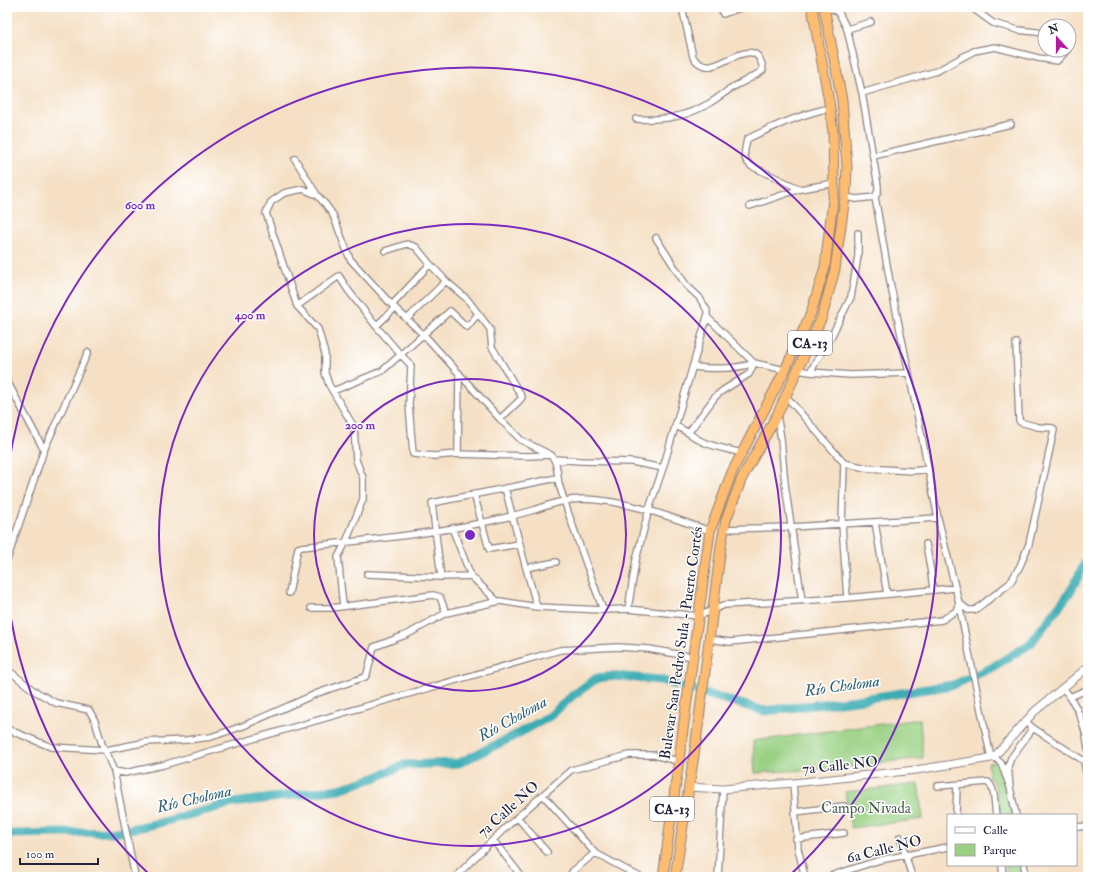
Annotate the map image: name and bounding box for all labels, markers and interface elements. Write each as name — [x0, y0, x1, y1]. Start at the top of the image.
north arrow — [1037, 18, 1077, 58]
text: N — [1046, 21, 1062, 37]
text: 600 m — [125, 198, 156, 213]
text: 400 m — [234, 308, 266, 323]
road number: CA-13 — [788, 331, 832, 355]
text: 200 m — [345, 418, 376, 433]
street label: Bulevar San Pedro Sula - Puerto Cortés — [656, 526, 707, 761]
centre of rings — [463, 528, 477, 542]
water label: Río Choloma — [802, 671, 881, 701]
water label: Río Choloma — [474, 692, 551, 747]
street label: 7a Calle NO — [801, 752, 879, 779]
street label: 7a Calle NO — [474, 777, 543, 842]
water label: Río Choloma — [154, 781, 233, 817]
road number: CA-13 — [650, 797, 694, 821]
park label: Campo Nivada — [821, 799, 912, 819]
legend — [947, 814, 1077, 866]
text: Calle — [983, 823, 1008, 838]
street label: 6a Calle NO — [845, 831, 924, 868]
scale bar — [20, 840, 98, 866]
text: Parque — [983, 843, 1017, 858]
text: 100 m — [26, 847, 55, 862]

